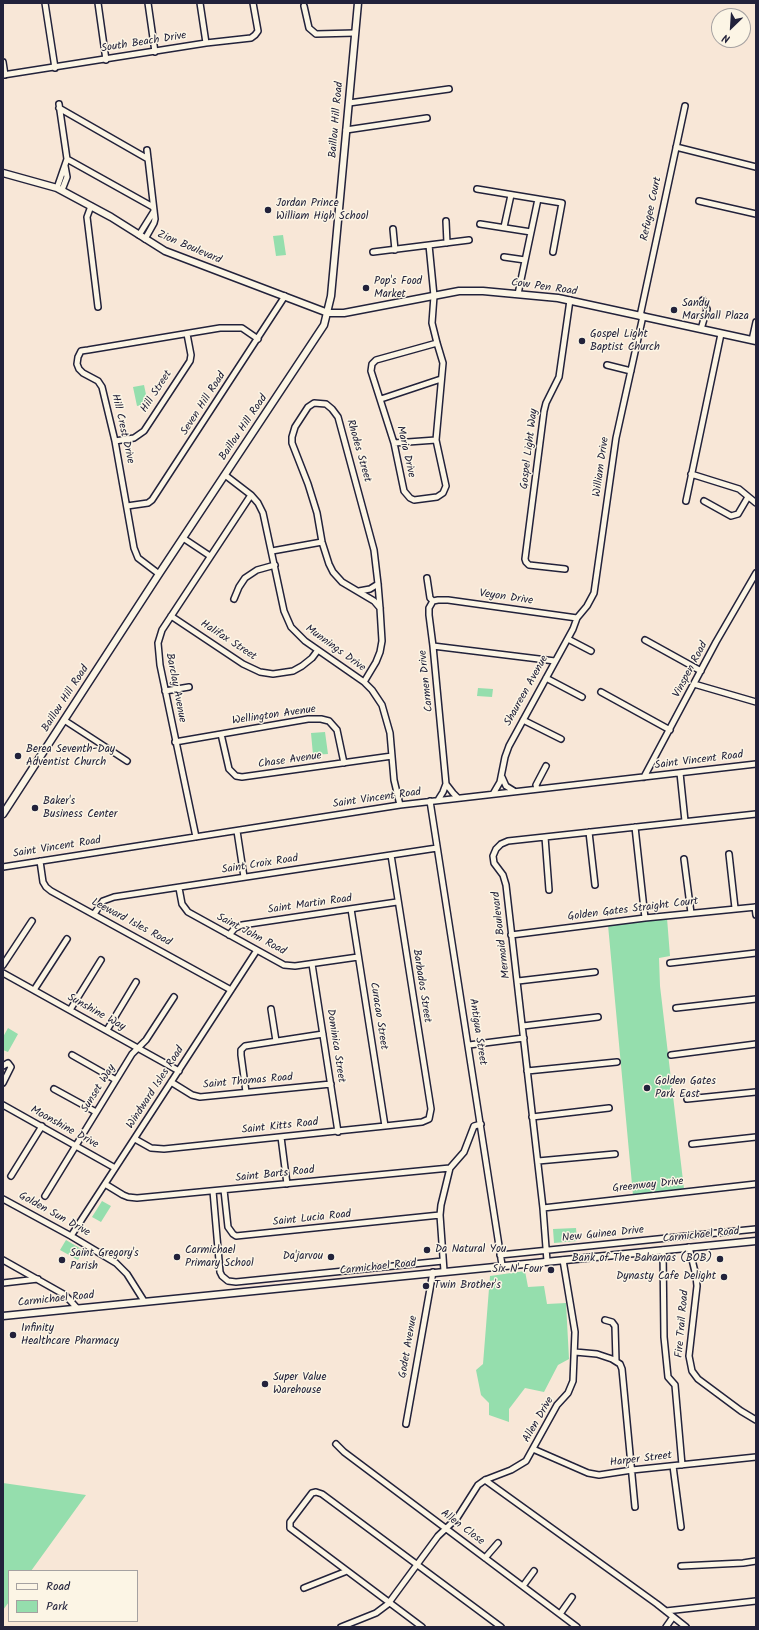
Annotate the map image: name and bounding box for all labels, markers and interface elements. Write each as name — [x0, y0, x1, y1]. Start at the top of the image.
north arrow — [711, 8, 751, 48]
text: N — [719, 28, 733, 48]
street label: South Beach Drive — [101, 30, 187, 56]
street label: Baillou Hill Road — [327, 81, 347, 159]
street label: Refugee Court — [639, 176, 665, 242]
place label: Jordan Prince William High School — [276, 197, 368, 223]
marker: Jordan Prince William High School — [263, 205, 273, 215]
street label: Zion Boulevard — [155, 229, 223, 267]
place label: Pop's Food Market — [374, 275, 422, 301]
street label: Cow Pen Road — [510, 277, 578, 299]
marker: Pop's Food Market — [361, 283, 371, 293]
place label: Sandy Marshall Plaza — [682, 297, 749, 323]
marker: Sandy Marshall Plaza — [669, 305, 679, 315]
place label: Gospel Light Baptist Church — [590, 328, 660, 354]
marker: Gospel Light Baptist Church — [577, 336, 587, 346]
street label: Hill Street — [138, 368, 176, 416]
street label: Seven Hill Road — [179, 370, 229, 438]
street label: Hill Crest Drive — [108, 393, 136, 465]
street label: Baillou Hill Road — [217, 393, 271, 463]
street label: Gospel Light Way — [519, 408, 541, 490]
street label: Rhodes Street — [343, 418, 373, 484]
street label: Maria Drive — [393, 425, 417, 479]
street label: William Drive — [591, 436, 613, 498]
street label: Veyon Drive — [478, 588, 534, 608]
street label: Halifax Street — [198, 618, 258, 664]
street label: Munnings Drive — [302, 623, 368, 675]
street label: Vinspen Road — [671, 640, 711, 700]
street label: Carmen Drive — [417, 649, 437, 713]
street label: Barclay Avenue — [162, 652, 188, 724]
street label: Shaureen Avenue — [502, 654, 552, 728]
street label: Baillou Hill Road — [40, 663, 92, 735]
street label: Wellington Avenue — [231, 704, 317, 728]
place label: Berea Seventh-Day Adventist Church — [26, 743, 115, 769]
street label: Saint Vincent Road — [654, 749, 744, 773]
street label: Chase Avenue — [257, 750, 323, 772]
marker: Berea Seventh-Day Adventist Church — [13, 751, 23, 761]
street label: Saint Vincent Road — [332, 786, 422, 812]
place label: Baker's Business Center — [43, 795, 117, 821]
marker: Baker's Business Center — [30, 803, 40, 813]
street label: Saint Vincent Road — [12, 835, 102, 861]
street label: Saint Croix Road — [221, 852, 299, 878]
street label: Mermaid Boulevard — [490, 891, 514, 979]
street label: Saint Martin Road — [267, 893, 353, 917]
street label: Golden Gates Straight Court — [567, 895, 699, 925]
street label: Leeward Isles Road — [89, 896, 173, 950]
street label: Saint John Road — [214, 911, 288, 959]
street label: Barbados Street — [409, 948, 433, 1024]
street label: Curacao Street — [366, 981, 390, 1051]
street label: Sunshine Way — [65, 992, 127, 1034]
street label: Antigua Street — [465, 998, 489, 1066]
street label: Dominica Street — [323, 1008, 347, 1084]
street label: Windward Isles Road — [124, 1044, 188, 1132]
street label: Sunset Way — [79, 1063, 119, 1115]
street label: Saint Thomas Road — [203, 1072, 293, 1092]
place label: Golden Gates Park East — [655, 1075, 716, 1101]
marker: Golden Gates Park East — [642, 1083, 652, 1093]
street label: Moonshine Drive — [28, 1104, 100, 1152]
street label: Saint Kitts Road — [241, 1116, 319, 1138]
street label: Saint Barts Road — [235, 1164, 315, 1186]
street label: Greenway Drive — [612, 1176, 684, 1196]
street label: Golden Sun Drive — [16, 1190, 92, 1240]
street label: Saint Lucia Road — [272, 1208, 352, 1230]
street label: New Guinea Drive — [561, 1224, 645, 1246]
street label: Carmichael Road — [662, 1225, 740, 1247]
place label: Da Natural You — [435, 1243, 506, 1257]
place label: Carmichael Primary School — [185, 1244, 254, 1270]
marker: Da Natural You — [422, 1245, 432, 1255]
place label: Saint Gregory's Parish — [70, 1247, 139, 1273]
place label: Da'jarvou — [283, 1250, 323, 1264]
marker: Carmichael Primary School — [172, 1252, 182, 1262]
marker: Da'jarvou — [326, 1252, 336, 1262]
place label: Bank of The Bahamas (BOB) — [572, 1252, 712, 1266]
marker: Bank of The Bahamas (BOB) — [715, 1254, 725, 1264]
marker: Saint Gregory's Parish — [57, 1255, 67, 1265]
street label: Carmichael Road — [339, 1257, 417, 1279]
place label: Six N' Four — [492, 1263, 543, 1277]
marker: Six N' Four — [546, 1265, 556, 1275]
place label: Dynasty Cafe Delight — [616, 1270, 716, 1284]
marker: Dynasty Cafe Delight — [719, 1272, 729, 1282]
place label: Twin Brother's — [434, 1279, 501, 1293]
marker: Twin Brother's — [421, 1281, 431, 1291]
street label: Carmichael Road — [17, 1289, 95, 1311]
street label: Fire Trail Road — [673, 1290, 693, 1358]
street label: Godet Avenue — [397, 1315, 421, 1379]
place label: Infinity Healthcare Pharmacy — [21, 1322, 119, 1348]
marker: Infinity Healthcare Pharmacy — [8, 1330, 18, 1340]
place label: Super Value Warehouse — [273, 1371, 326, 1397]
marker: Super Value Warehouse — [260, 1379, 270, 1389]
street label: Allen Drive — [521, 1395, 557, 1445]
street label: Harper Street — [609, 1450, 673, 1470]
street label: Allen Close — [438, 1507, 486, 1549]
legend — [8, 1570, 138, 1622]
text: Road — [46, 1577, 70, 1596]
text: Park — [46, 1597, 68, 1616]

